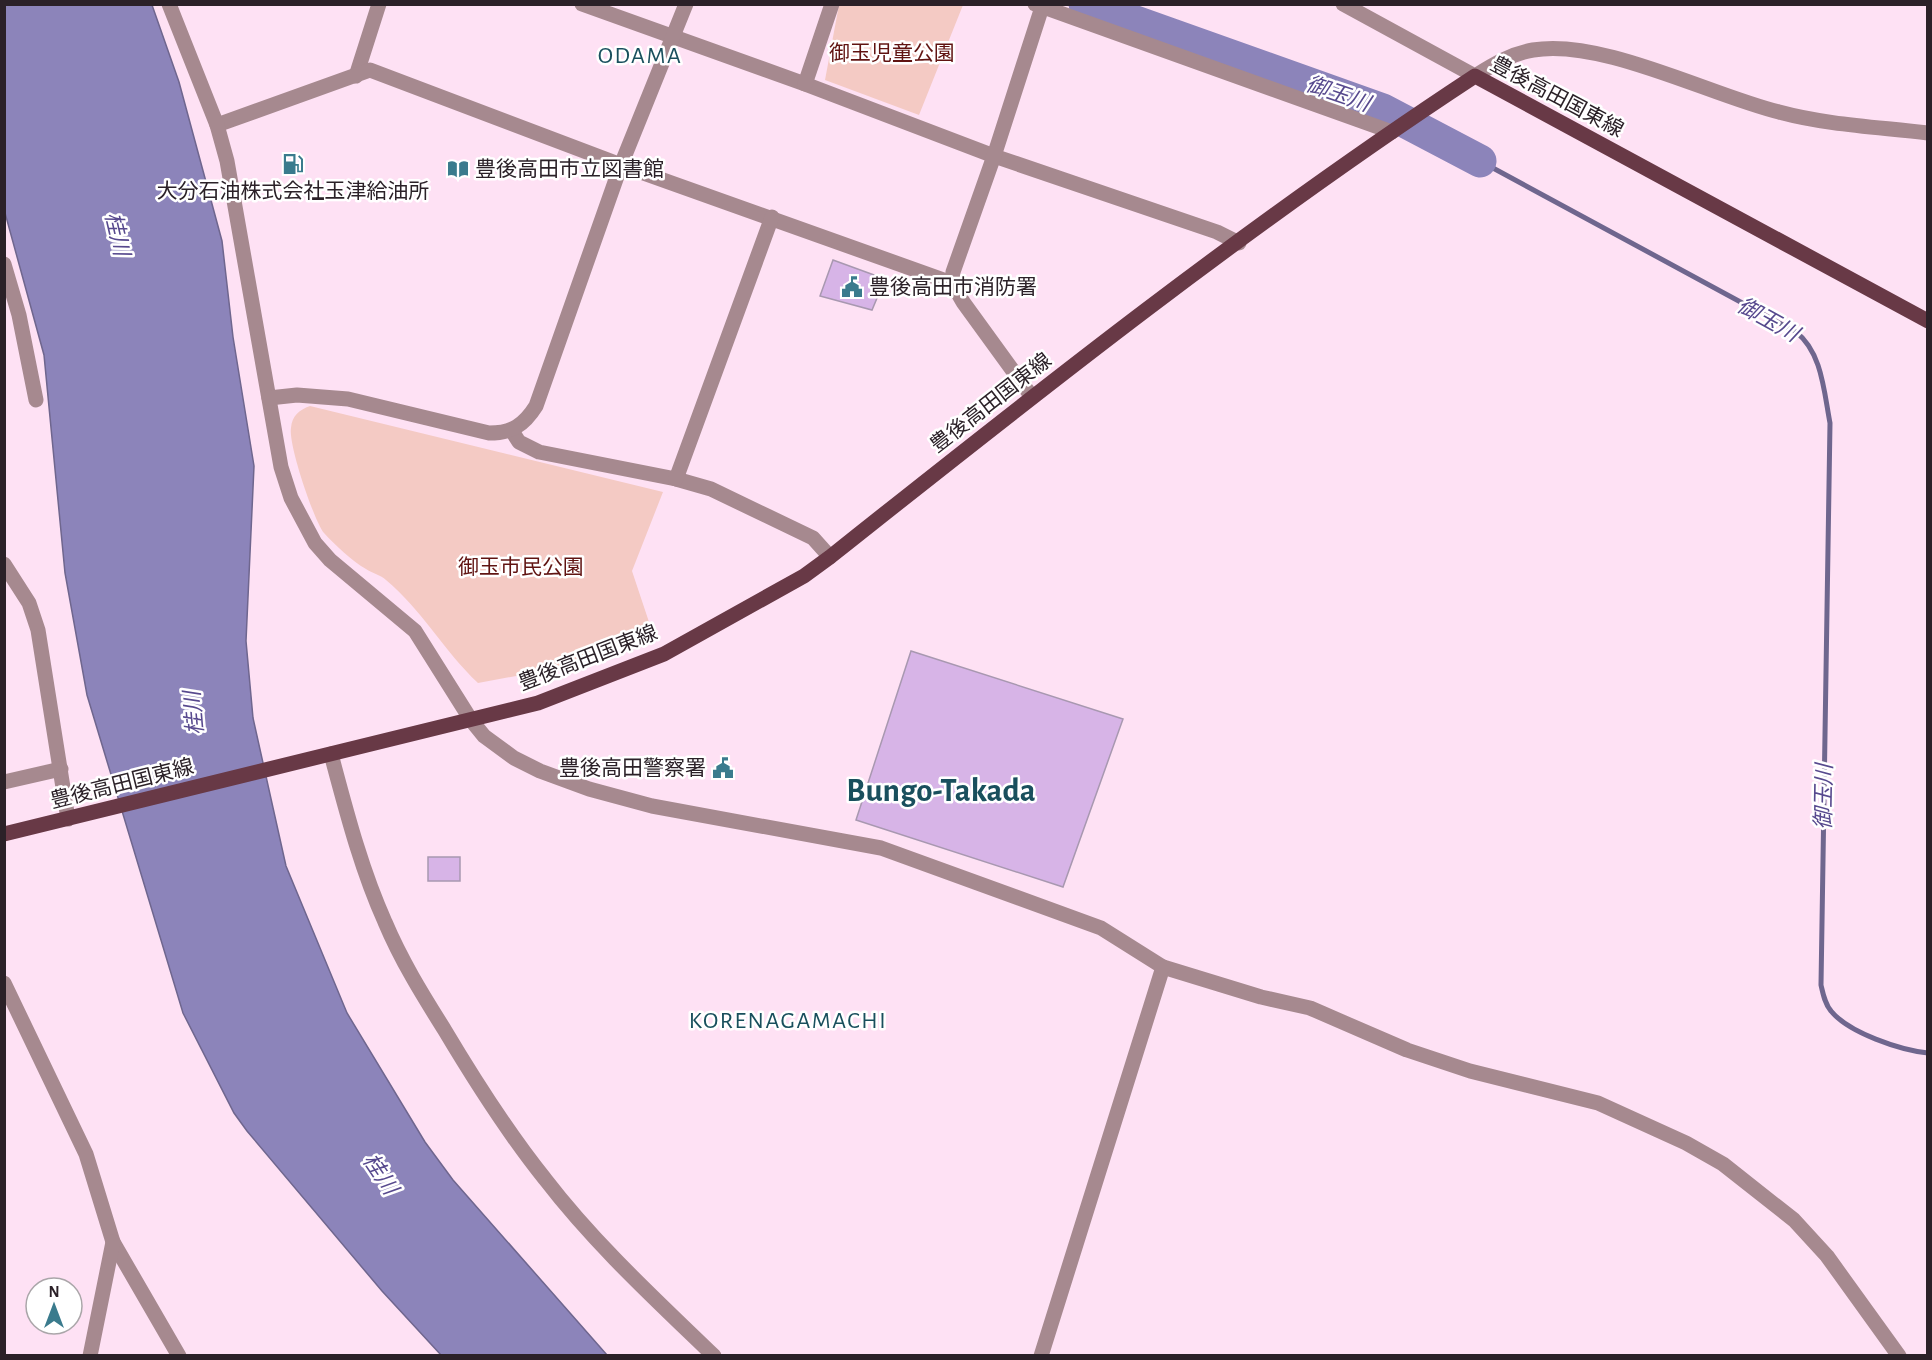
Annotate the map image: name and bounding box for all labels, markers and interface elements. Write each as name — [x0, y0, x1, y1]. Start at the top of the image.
park label: 御玉児童公園 — [829, 42, 955, 64]
district label: ODAMA — [598, 44, 682, 68]
street label: 豊後高田国東線 — [1487, 52, 1627, 141]
water label: 御玉川 — [1303, 72, 1375, 116]
fuel station icon: 大分石油株式会社玉津給油所 — [281, 152, 305, 176]
library icon: 豊後高田市立図書館 — [446, 157, 470, 181]
place label: 豊後高田市立図書館 — [475, 158, 664, 180]
place label: 大分石油株式会社玉津給油所 — [157, 180, 430, 202]
water label: 桂川 — [101, 210, 134, 260]
public building icon: 豊後高田市消防署 — [840, 275, 864, 299]
place label: 豊後高田市消防署 — [869, 276, 1037, 298]
water label: 御玉川 — [1734, 294, 1804, 347]
street label: 豊後高田国東線 — [926, 349, 1055, 457]
park label: 御玉市民公園 — [458, 556, 584, 578]
street label: 豊後高田国東線 — [515, 621, 660, 694]
water label: 桂川 — [180, 688, 207, 736]
street label: 豊後高田国東線 — [48, 755, 196, 812]
public building icon: 豊後高田警察署 — [711, 756, 735, 780]
place label: 豊後高田警察署 — [559, 757, 706, 779]
water label: 御玉川 — [1811, 762, 1836, 830]
district label: Bungo-Takada — [846, 775, 1036, 808]
district label: KORENAGAMACHI — [689, 1009, 887, 1033]
water label: 桂川 — [359, 1149, 403, 1200]
north arrow — [24, 1276, 84, 1336]
text: N — [48, 1284, 60, 1300]

